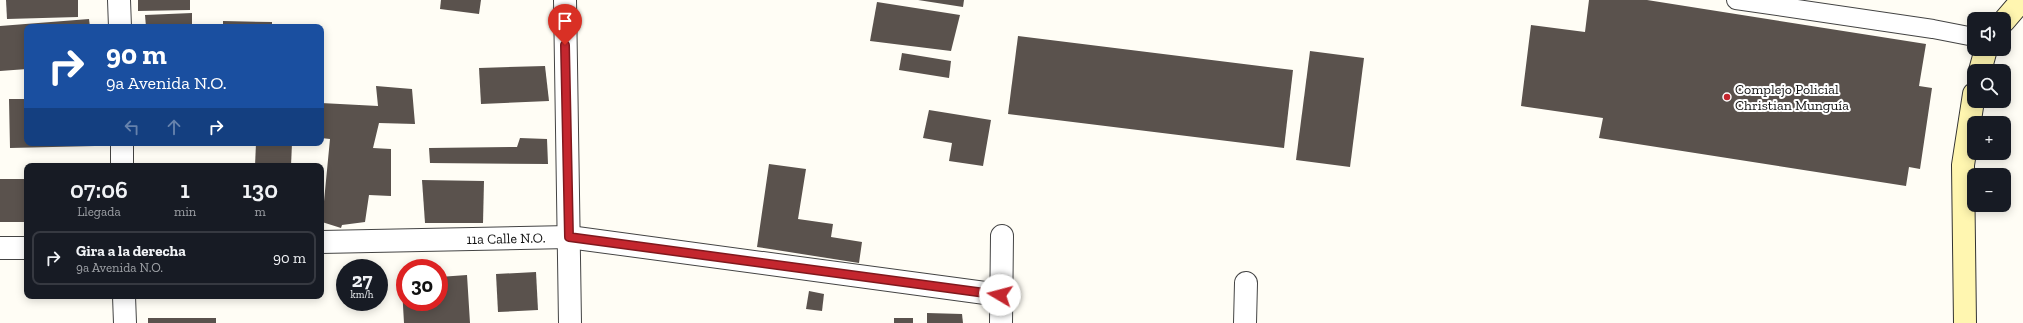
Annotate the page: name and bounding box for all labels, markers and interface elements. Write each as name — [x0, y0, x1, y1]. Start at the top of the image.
pin — [548, 4, 582, 45]
icon: arrive — [554, 10, 576, 32]
map controls — [1967, 12, 2011, 212]
button: sound — [1967, 12, 2011, 56]
text: 90 m — [106, 38, 167, 71]
icon: right — [40, 40, 92, 92]
button: search — [1967, 64, 2011, 108]
text: 9a Avenida N.O. — [106, 72, 227, 94]
place label: Complejo Policial Christian Munguía — [1735, 81, 1849, 114]
marker: Complejo Policial Christian Munguía — [1722, 92, 1732, 102]
icon: left — [121, 116, 143, 138]
icon: ahead — [163, 116, 185, 138]
icon: right — [205, 116, 227, 138]
button: + — [1967, 116, 2011, 160]
button: − — [1967, 168, 2011, 212]
text: 07:06 — [70, 175, 128, 204]
text: 1 — [180, 175, 190, 204]
text: 130 — [242, 175, 278, 204]
text: Llegada — [77, 204, 121, 219]
text: min — [174, 204, 196, 219]
text: m — [254, 204, 266, 219]
street label: 11a Calle N.O. — [466, 229, 546, 248]
text: Gira a la derecha — [76, 242, 186, 260]
icon: right — [42, 247, 64, 269]
text: 90 m — [273, 249, 306, 267]
speed limit sign: 30 — [396, 259, 448, 311]
text: 9a Avenida N.O. — [76, 260, 163, 275]
text: 27 — [352, 268, 372, 292]
position arrow — [979, 274, 1021, 316]
text: km/h — [351, 289, 373, 301]

